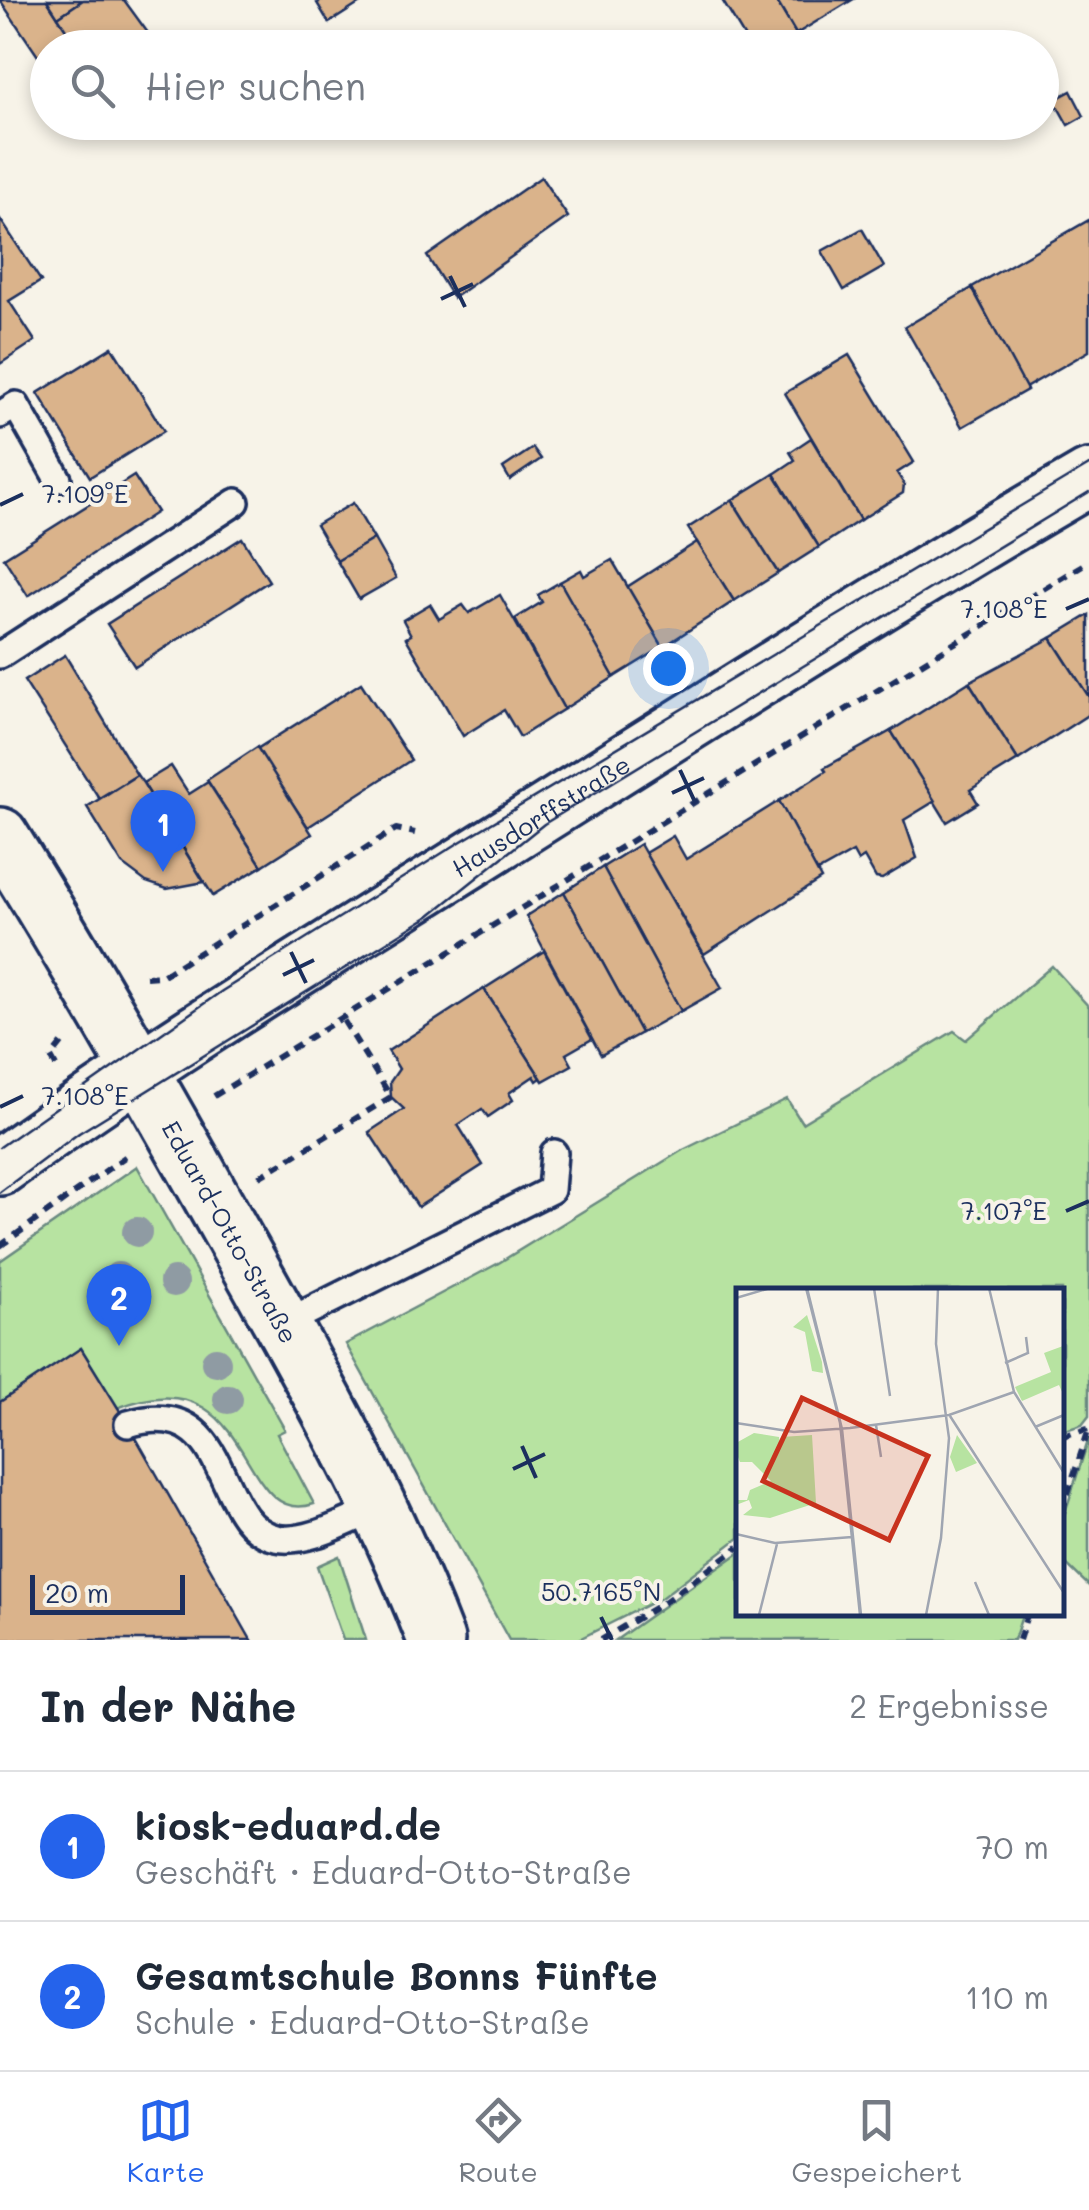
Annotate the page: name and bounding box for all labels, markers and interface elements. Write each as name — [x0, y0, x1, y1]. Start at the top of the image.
search box — [30, 30, 1059, 140]
icon: search — [65, 58, 120, 113]
text: Hier suchen — [145, 60, 366, 110]
text: 7.109°E — [42, 477, 128, 509]
text: 7.108°E — [961, 592, 1047, 624]
your location — [643, 643, 694, 694]
street label: Hausdorffstraße — [446, 747, 636, 884]
pin: 1 — [130, 790, 196, 872]
text: 7.108°E — [42, 1079, 128, 1111]
street label: Eduard-Otto-Straße — [155, 1115, 306, 1349]
text: 7.107°E — [961, 1194, 1047, 1226]
pin: 2 — [86, 1264, 152, 1346]
inset map — [736, 1288, 1064, 1615]
scale bar — [30, 1570, 185, 1614]
text: 20 m — [45, 1574, 109, 1610]
text: 50.7165°N — [541, 1575, 661, 1607]
text: In der Nähe — [40, 1678, 296, 1733]
text: 2 Ergebnisse — [849, 1684, 1049, 1726]
text: kiosk-eduard.de — [135, 1800, 441, 1850]
text: 1 — [65, 1825, 80, 1867]
text: 70 m — [976, 1825, 1049, 1867]
text: Geschäft · Eduard-Otto-Straße — [135, 1850, 632, 1892]
text: Gesamtschule Bonns Fünfte — [135, 1950, 658, 2000]
text: 2 — [64, 1975, 81, 2017]
text: 110 m — [965, 1975, 1049, 2017]
text: Schule · Eduard-Otto-Straße — [135, 2000, 590, 2042]
tab: Karte — [127, 2093, 205, 2189]
tab: Route — [458, 2093, 538, 2189]
tab: Gespeichert — [791, 2093, 962, 2189]

